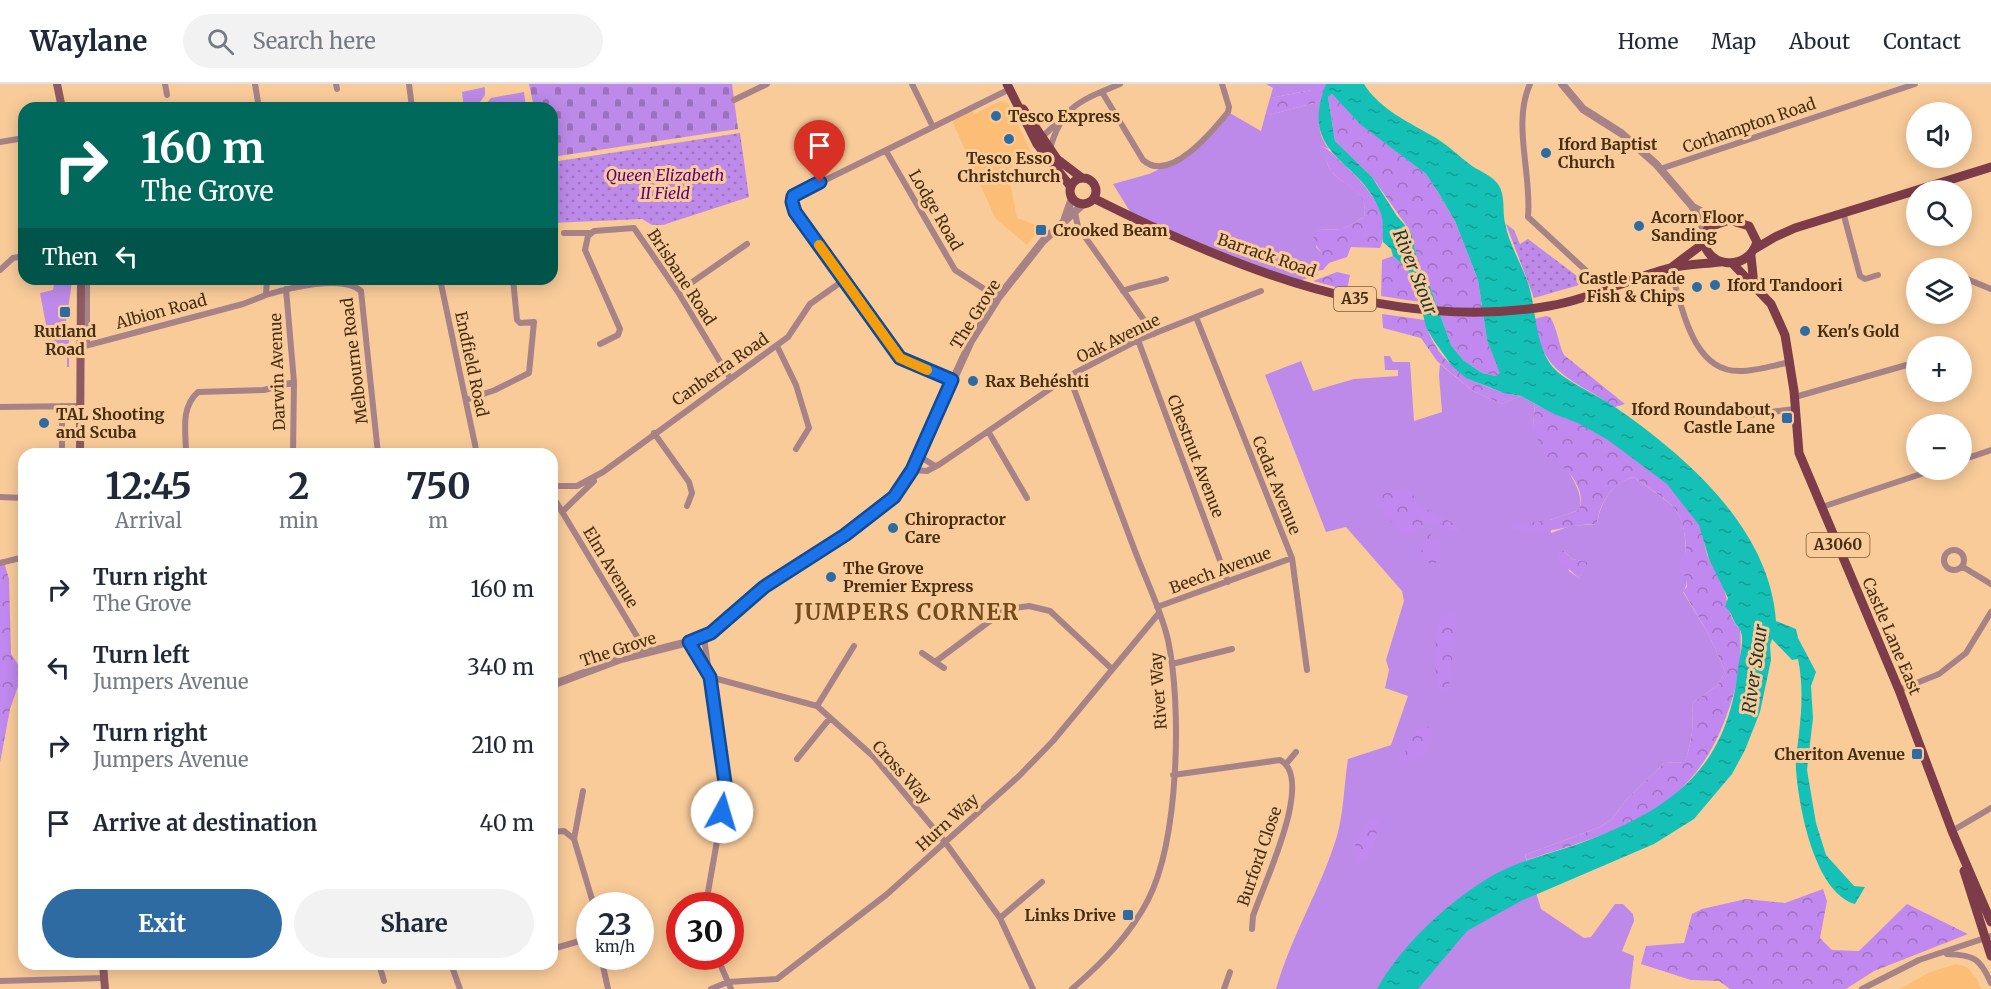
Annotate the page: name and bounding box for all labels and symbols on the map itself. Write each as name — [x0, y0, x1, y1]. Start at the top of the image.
street label: Corhampton Road — [1680, 93, 1818, 157]
place label: Tesco Express — [1008, 106, 1120, 126]
marker: Tesco Express — [989, 109, 1003, 123]
pin — [794, 120, 845, 182]
marker: Tesco Esso Christchurch — [1002, 132, 1016, 146]
place label: Iford Baptist Church — [1558, 134, 1658, 172]
marker: Iford Baptist Church — [1539, 146, 1553, 160]
place label: Tesco Esso Christchurch — [958, 148, 1061, 186]
park label: Queen Elizabeth II Field — [606, 165, 724, 203]
street label: Lodge Road — [905, 166, 967, 254]
place label: Acorn Floor Sanding — [1650, 207, 1745, 245]
marker: Acorn Floor Sanding — [1632, 219, 1646, 233]
place label: Crooked Beam — [1053, 220, 1168, 240]
marker: Crooked Beam — [1034, 223, 1048, 237]
street label: Brisbane Road — [643, 225, 721, 329]
water label: River Stour — [1388, 226, 1443, 319]
street label: Barrack Road — [1215, 229, 1319, 281]
place label: Castle Parade Fish & Chips — [1579, 268, 1685, 306]
street label: The Grove — [946, 275, 1004, 353]
place label: Iford Tandoori — [1727, 275, 1843, 295]
marker: Iford Tandoori — [1708, 278, 1722, 292]
marker: Castle Parade Fish & Chips — [1690, 280, 1704, 294]
road number: A35 — [1334, 287, 1376, 311]
street label: Albion Road — [112, 289, 209, 333]
street label: Melbourne Road — [336, 296, 372, 425]
marker: Rutland Road — [58, 305, 72, 319]
street label: Endfield Road — [451, 309, 493, 419]
street label: Oak Avenue — [1073, 309, 1163, 367]
street label: Darwin Avenue — [265, 313, 289, 431]
place label: Rutland Road — [34, 321, 96, 359]
place label: Ken's Gold — [1817, 321, 1900, 341]
marker: Ken's Gold — [1798, 324, 1812, 338]
street label: Canberra Road — [668, 328, 772, 410]
place label: Rax Behéshti — [985, 371, 1090, 391]
marker: Rax Behéshti — [966, 374, 980, 388]
street label: Chestnut Avenue — [1163, 392, 1229, 520]
place label: Iford Roundabout, Castle Lane — [1631, 399, 1775, 437]
place label: TAL Shooting and Scuba — [56, 404, 164, 442]
marker: Iford Roundabout, Castle Lane — [1780, 411, 1794, 425]
marker: TAL Shooting and Scuba — [37, 416, 51, 430]
street label: Cedar Avenue — [1248, 433, 1306, 537]
place label: Chiropractor Care — [905, 509, 1006, 547]
marker: Chiropractor Care — [886, 521, 900, 535]
street label: Elm Avenue — [579, 523, 643, 611]
road number: A3060 — [1806, 533, 1870, 557]
street label: Beech Avenue — [1166, 542, 1274, 598]
place label: The Grove Premier Express — [843, 558, 974, 596]
marker: The Grove Premier Express — [824, 570, 838, 584]
street label: Castle Lane East — [1858, 574, 1926, 698]
district label: JUMPERS CORNER — [794, 598, 1019, 626]
water label: River Stour — [1737, 622, 1772, 715]
street label: The Grove — [578, 627, 658, 671]
street label: River Way — [1145, 651, 1171, 730]
street label: Cross Way — [868, 736, 936, 808]
place label: Cheriton Avenue — [1775, 744, 1905, 764]
marker: Cheriton Avenue — [1910, 747, 1924, 761]
position arrow — [690, 780, 754, 844]
street label: Hurn Way — [912, 788, 983, 855]
street label: Burford Close — [1233, 804, 1285, 908]
speed limit sign: 30 — [666, 892, 744, 970]
place label: Links Drive — [1024, 905, 1116, 925]
marker: Links Drive — [1121, 908, 1135, 922]

